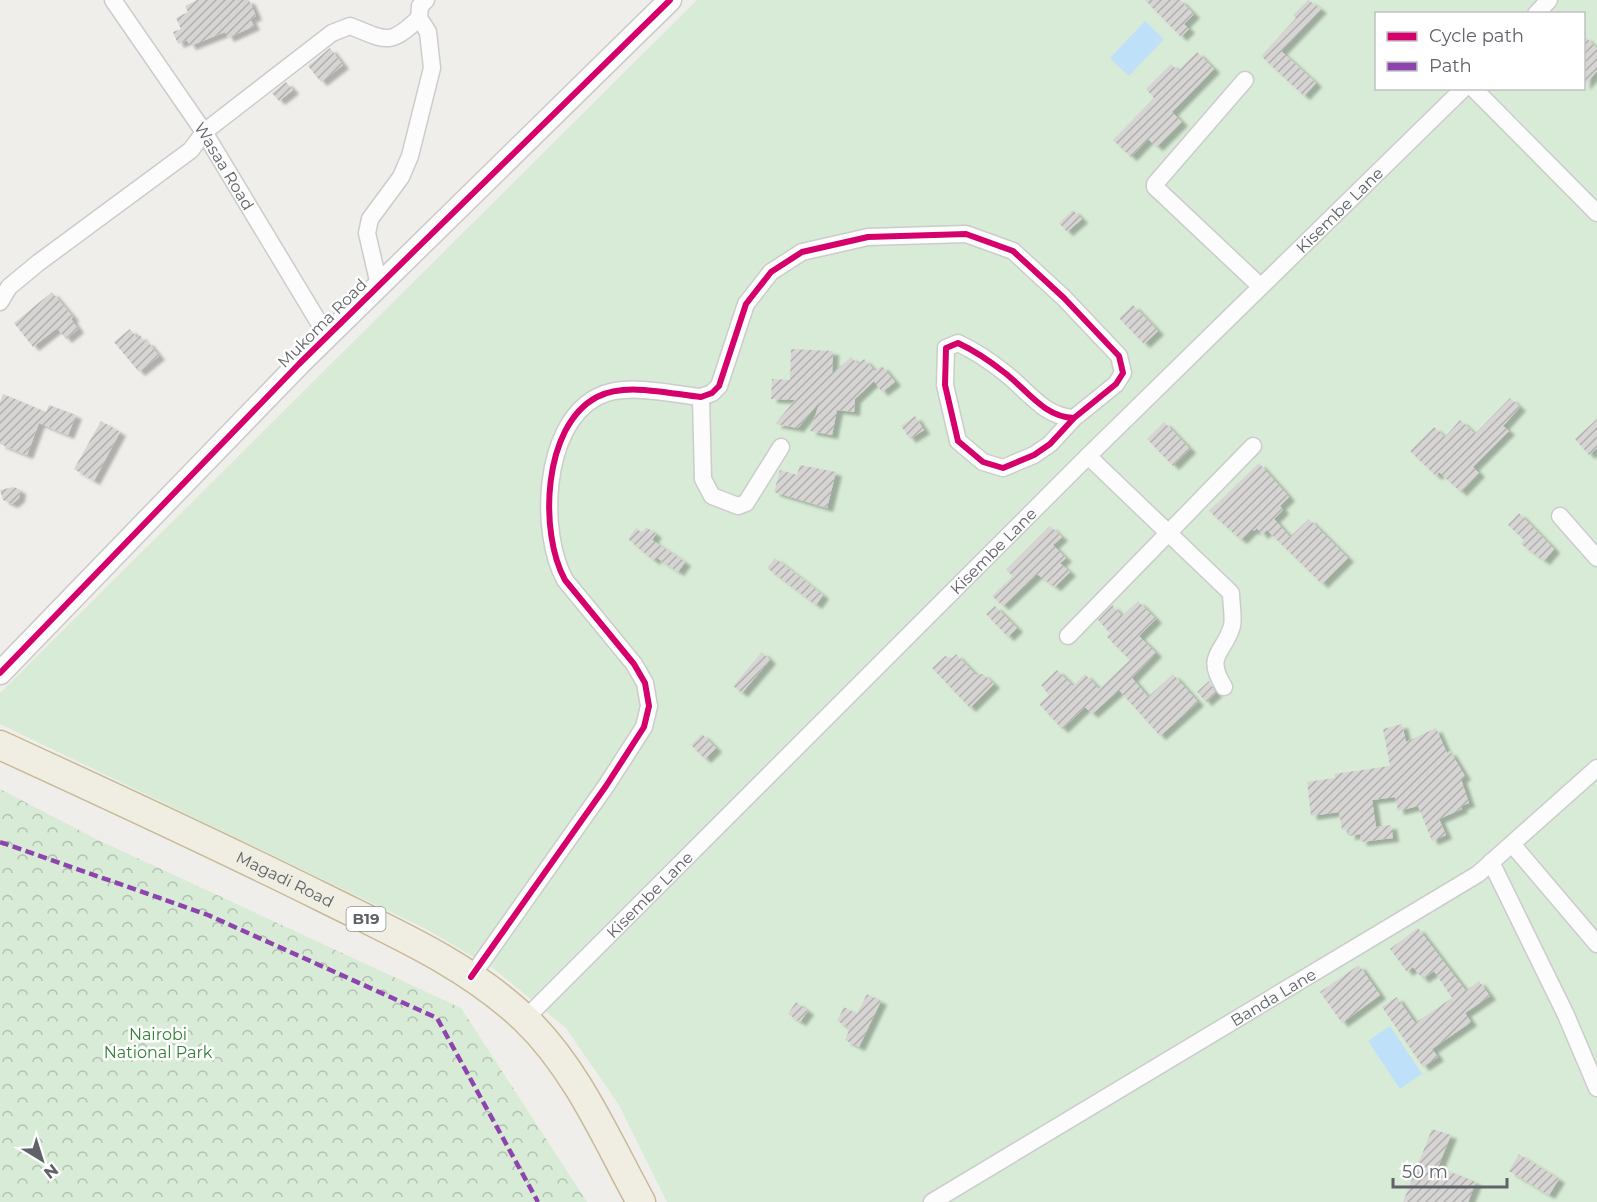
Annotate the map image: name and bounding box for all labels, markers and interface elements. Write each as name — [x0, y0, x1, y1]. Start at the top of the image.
legend — [1375, 12, 1585, 90]
text: Cycle path — [1429, 25, 1524, 47]
text: Path — [1429, 55, 1472, 77]
street label: Wasaa Road — [190, 119, 258, 214]
street label: Kisembe Lane — [1292, 164, 1387, 257]
street label: Mukoma Road — [274, 275, 371, 372]
street label: Kisembe Lane — [946, 504, 1041, 598]
street label: Magadi Road — [233, 848, 337, 911]
street label: Kisembe Lane — [603, 848, 697, 942]
road number: B19 — [346, 907, 386, 931]
street label: Banda Lane — [1227, 965, 1320, 1030]
park label: Nairobi National Park — [104, 1025, 213, 1062]
north arrow — [12, 1130, 72, 1190]
scale bar — [1393, 1151, 1507, 1189]
text: N — [40, 1160, 62, 1183]
text: 50 m — [1402, 1161, 1448, 1183]

